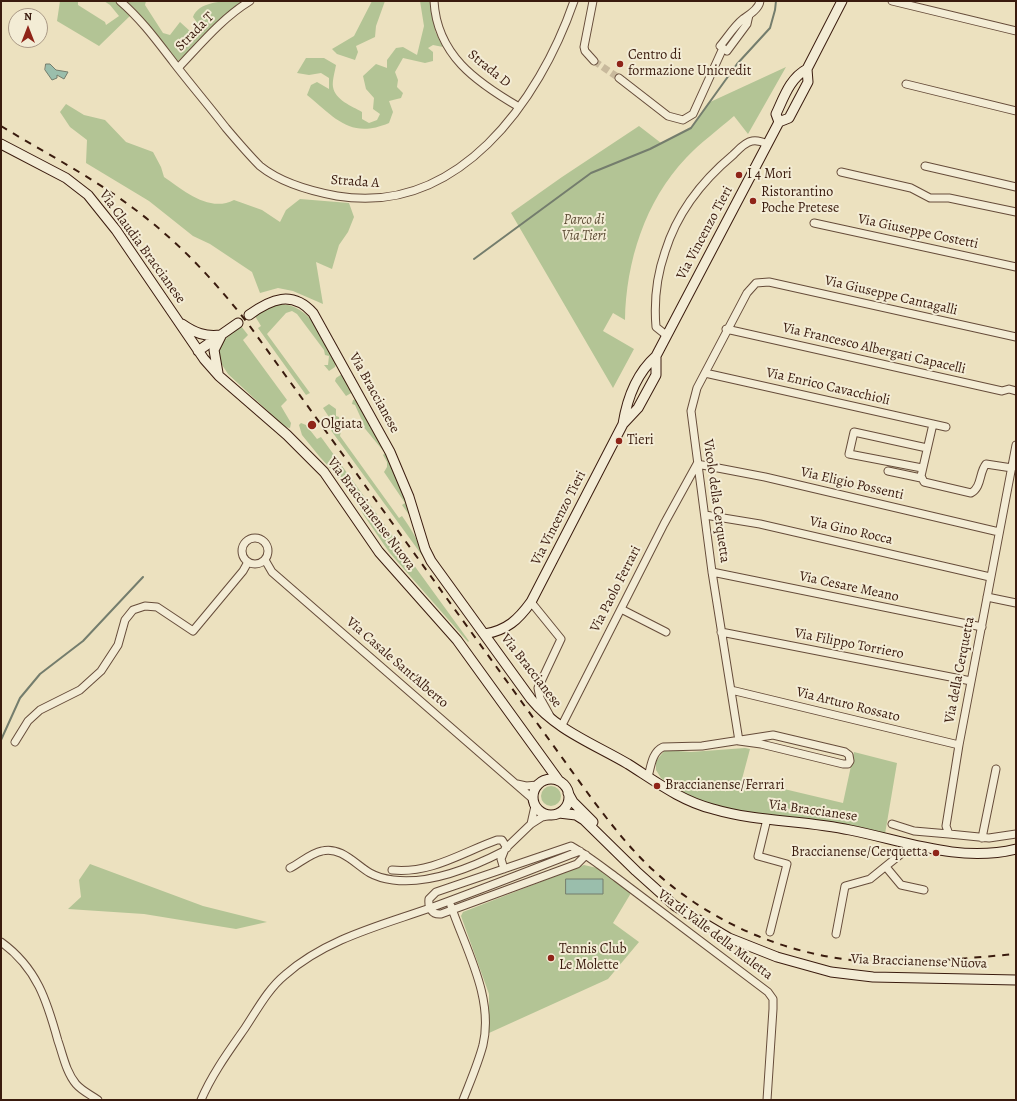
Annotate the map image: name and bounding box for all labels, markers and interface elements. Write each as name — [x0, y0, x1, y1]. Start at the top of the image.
north arrow — [8, 8, 48, 48]
text: N — [24, 9, 32, 24]
street label: Strada T — [172, 9, 218, 55]
street label: Strada D — [464, 47, 514, 91]
place label: Centro di formazione Unicredit — [628, 48, 751, 80]
marker: Centro di formazione Unicredit — [615, 59, 625, 69]
place label: I 4 Mori — [747, 167, 792, 183]
marker: I 4 Mori — [734, 170, 744, 180]
street label: Strada A — [330, 172, 380, 192]
street label: Via Vincenzo Tieri — [673, 183, 737, 283]
place label: Ristorantino Poche Pretese — [761, 185, 839, 218]
street label: Via Claudia Braccianese — [95, 187, 189, 307]
marker: Ristorantino Poche Pretese — [748, 196, 758, 206]
street label: Via Giuseppe Costetti — [856, 211, 980, 253]
park label: Parco di Via Tieri — [562, 213, 606, 246]
street label: Via Giuseppe Cantagalli — [823, 273, 959, 319]
street label: Via Francesco Albergati Capacelli — [781, 320, 967, 378]
street label: Via Braccianese — [345, 350, 403, 436]
street label: Via Enrico Cavacchioli — [764, 365, 892, 409]
place label: Olgiata — [321, 417, 363, 433]
marker: Olgiata — [306, 419, 318, 431]
place label: Tieri — [627, 433, 654, 449]
marker: Tieri — [614, 436, 624, 446]
street label: Vicolo della Cerquetta — [699, 438, 733, 564]
street label: Via Braccianense Nuova — [323, 454, 419, 574]
street label: Via Eligio Possenti — [799, 464, 905, 504]
street label: Via Vincenzo Tieri — [528, 468, 590, 568]
street label: Via Gino Rocca — [808, 513, 894, 549]
street label: Via Paolo Ferrari — [587, 543, 645, 635]
street label: Via Cesare Meano — [798, 568, 900, 606]
street label: Via Casale Sant'Alberto — [343, 614, 451, 712]
street label: Via della Cerquetta — [941, 615, 979, 725]
street label: Via Filippo Torriero — [793, 625, 905, 663]
street label: Via Braccianese — [497, 631, 565, 711]
street label: Via Arturo Rossato — [794, 684, 902, 726]
place label: Braccianense/Ferrari — [665, 778, 784, 794]
marker: Braccianense/Ferrari — [652, 781, 662, 791]
street label: Via Braccianese — [768, 796, 858, 826]
place label: Braccianense/Cerquetta — [791, 845, 928, 861]
marker: Braccianense/Cerquetta — [931, 848, 941, 858]
street label: Via di Valle della Muletta — [654, 886, 776, 984]
place label: Tennis Club Le Molette — [559, 942, 627, 974]
street label: Via Braccianense Nuova — [850, 951, 988, 973]
marker: Tennis Club Le Molette — [546, 953, 556, 963]

